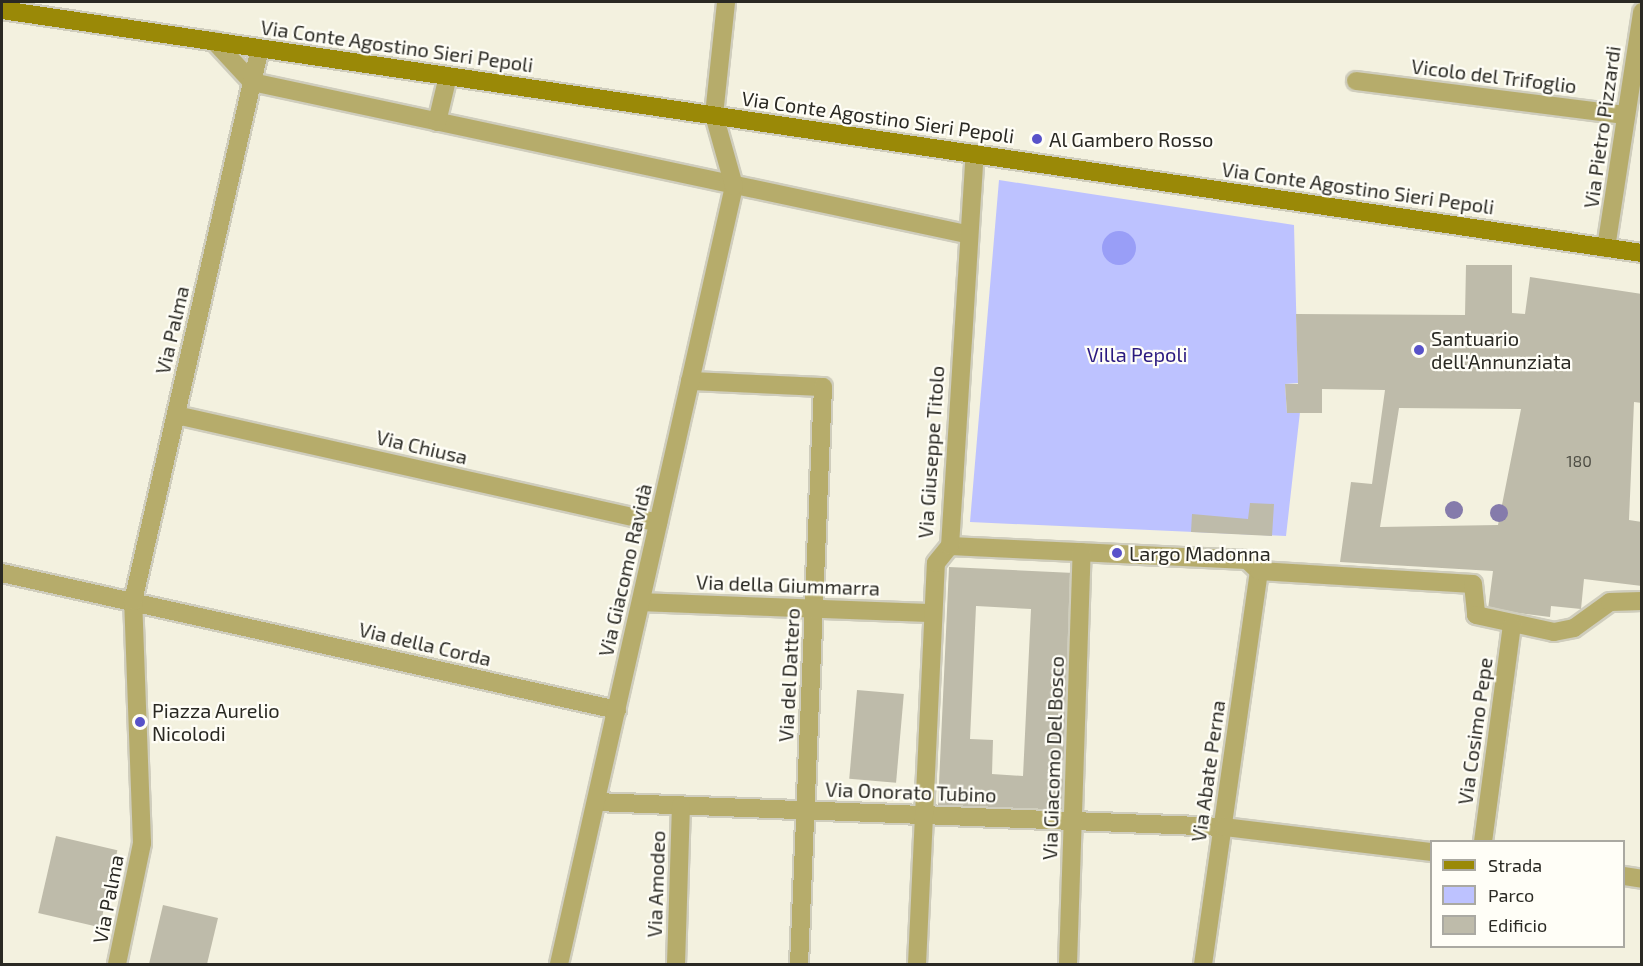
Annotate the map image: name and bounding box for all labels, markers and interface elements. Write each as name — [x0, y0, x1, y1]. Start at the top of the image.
street label: Via Conte Agostino Sieri Pepoli — [259, 15, 535, 77]
street label: Via Pietro Pizzardi — [1579, 44, 1625, 210]
street label: Vicolo del Trifoglio — [1409, 54, 1579, 98]
street label: Via Conte Agostino Sieri Pepoli — [740, 86, 1016, 148]
place label: Al Gambero Rosso — [1049, 127, 1214, 151]
marker: Al Gambero Rosso — [1030, 132, 1044, 146]
street label: Via Conte Agostino Sieri Pepoli — [1220, 157, 1496, 219]
street label: Via Palma — [150, 284, 194, 376]
place label: Santuario dell'Annunziata — [1431, 326, 1572, 373]
park label: Villa Pepoli — [1087, 342, 1187, 366]
marker: Santuario dell'Annunziata — [1412, 343, 1426, 357]
street label: Via Giuseppe Titolo — [913, 365, 949, 539]
street label: Via Chiusa — [374, 425, 470, 469]
house number: 180 — [1566, 451, 1592, 471]
street label: Via Giacomo Ravidà — [593, 481, 657, 659]
place label: Largo Madonna — [1129, 541, 1271, 565]
marker: Largo Madonna — [1110, 546, 1124, 560]
street label: Via della Giummarra — [696, 570, 880, 600]
street label: Via del Dattero — [773, 607, 805, 743]
street label: Via della Corda — [356, 617, 494, 671]
street label: Via Giacomo Del Bosco — [1037, 655, 1069, 861]
street label: Via Cosimo Pepe — [1453, 656, 1497, 806]
place label: Piazza Aurelio Nicolodi — [152, 698, 280, 745]
street label: Via Abate Perna — [1186, 698, 1230, 844]
marker: Piazza Aurelio Nicolodi — [133, 715, 147, 729]
street label: Via Onorato Tubino — [825, 777, 997, 807]
street label: Via Amodeo — [642, 830, 670, 938]
legend — [1430, 840, 1625, 948]
street label: Via Palma — [88, 853, 128, 945]
text: Strada — [1488, 854, 1542, 876]
text: Parco — [1488, 884, 1534, 906]
text: Edificio — [1488, 914, 1547, 936]

